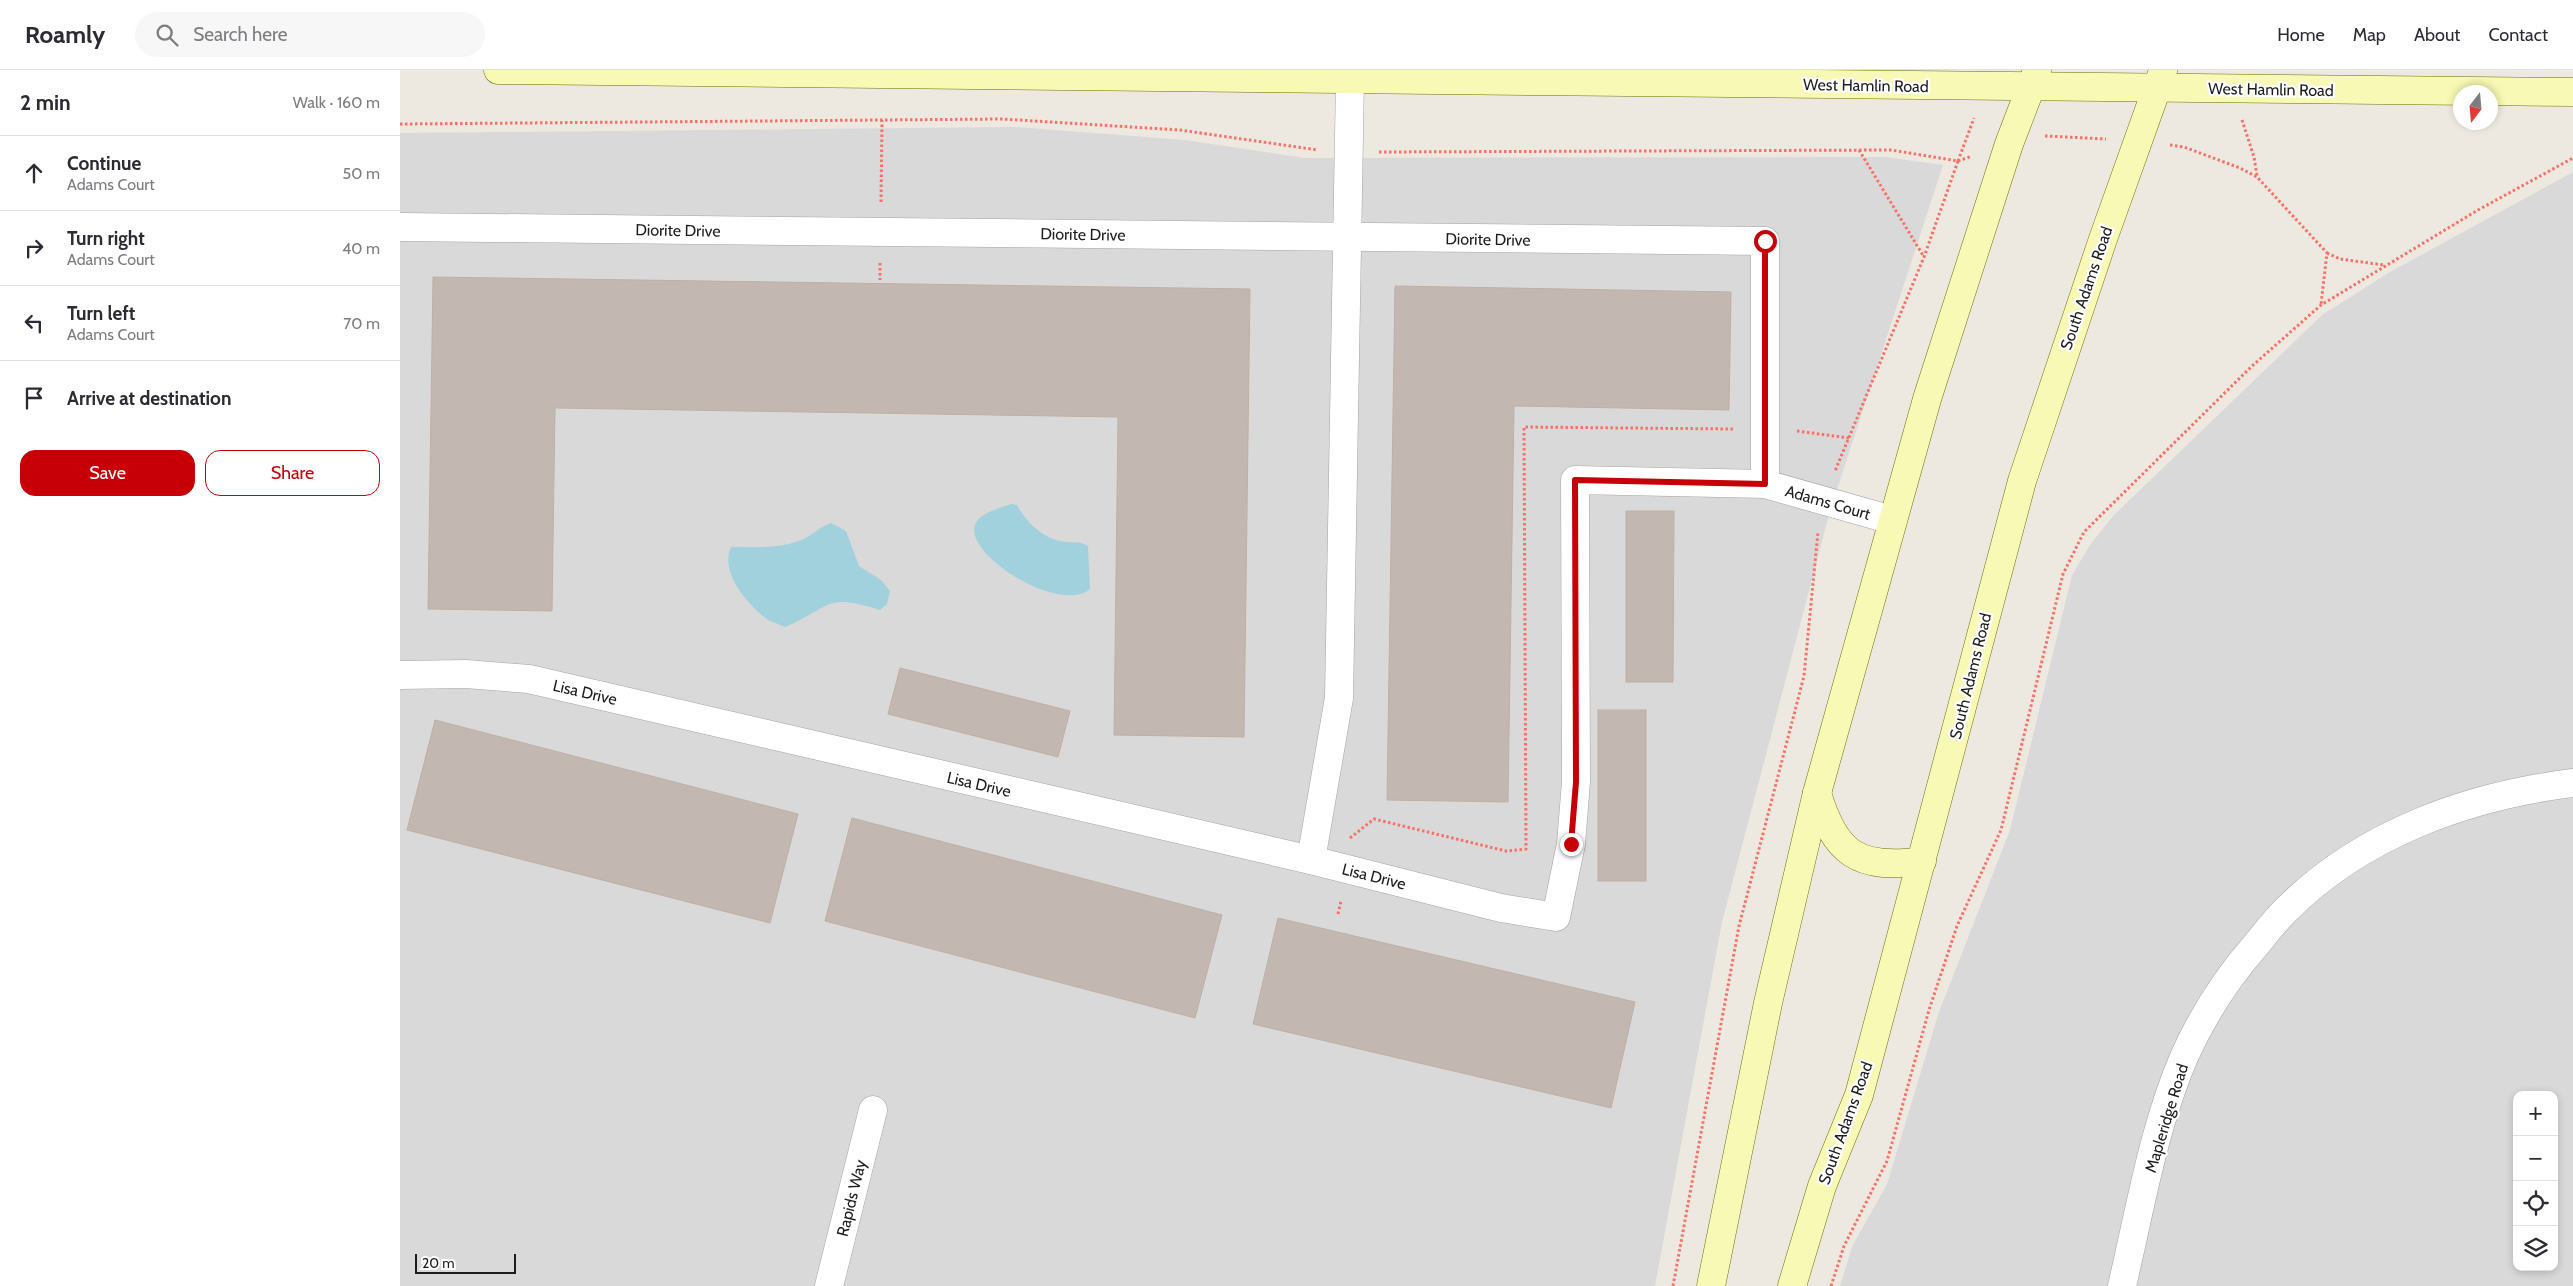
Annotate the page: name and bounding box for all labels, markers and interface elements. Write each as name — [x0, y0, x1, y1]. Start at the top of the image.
search box — [135, 12, 485, 57]
text: Roamly — [25, 20, 105, 49]
icon: search — [153, 21, 181, 49]
text: Search here — [193, 23, 288, 46]
text: Home — [2277, 24, 2325, 46]
text: Map — [2353, 24, 2386, 46]
text: About — [2414, 24, 2460, 46]
text: Contact — [2488, 24, 2548, 46]
street label: West Hamlin Road — [1803, 75, 1929, 96]
street label: West Hamlin Road — [2208, 79, 2334, 100]
north arrow — [2453, 85, 2498, 130]
text: 2 min — [20, 90, 71, 115]
text: Walk · 160 m — [293, 93, 380, 112]
text: Continue — [67, 152, 141, 175]
icon: ahead — [20, 159, 48, 187]
text: 50 m — [343, 164, 380, 183]
text: Adams Court — [67, 175, 155, 194]
street label: Diorite Drive — [635, 220, 721, 241]
street label: Diorite Drive — [1040, 224, 1126, 245]
street label: South Adams Road — [2056, 224, 2117, 352]
text: Turn right — [67, 227, 145, 250]
street label: Diorite Drive — [1445, 229, 1531, 250]
route start — [1754, 230, 1777, 253]
icon: right — [20, 234, 48, 262]
text: 40 m — [342, 239, 380, 258]
text: Adams Court — [67, 250, 155, 269]
text: Turn left — [67, 302, 135, 325]
icon: left — [20, 309, 48, 337]
text: 70 m — [343, 314, 380, 333]
text: Adams Court — [67, 325, 155, 344]
icon: arrive — [20, 384, 48, 412]
text: Arrive at destination — [67, 387, 231, 410]
button: Save — [20, 450, 195, 496]
button: Share — [205, 450, 380, 496]
street label: Adams Court — [1783, 481, 1873, 524]
street label: South Adams Road — [1946, 611, 1995, 741]
street label: Lisa Drive — [551, 676, 619, 709]
street label: Lisa Drive — [945, 768, 1013, 801]
route end — [1560, 833, 1583, 856]
street label: Lisa Drive — [1340, 859, 1408, 894]
street label: South Adams Road — [1814, 1059, 1877, 1187]
street label: Mapleridge Road — [2141, 1061, 2192, 1175]
map controls — [2513, 1091, 2558, 1271]
button: + — [2513, 1091, 2558, 1136]
button: − — [2513, 1136, 2558, 1181]
street label: Rapids Way — [833, 1158, 870, 1239]
button: locate — [2513, 1181, 2558, 1226]
button: layers — [2513, 1226, 2558, 1271]
scale bar — [415, 1251, 516, 1274]
text: 20 m — [422, 1254, 455, 1272]

